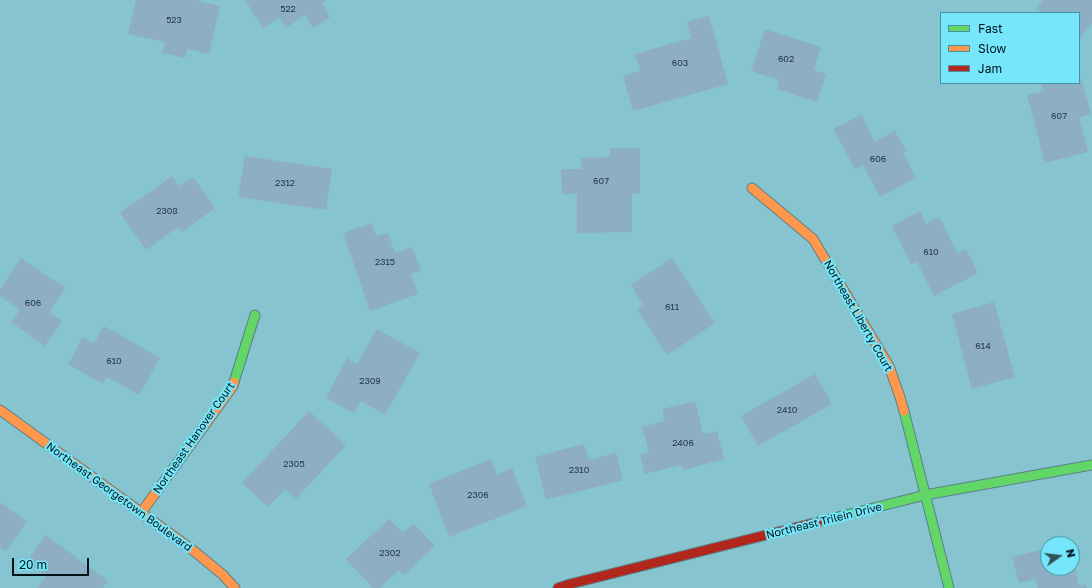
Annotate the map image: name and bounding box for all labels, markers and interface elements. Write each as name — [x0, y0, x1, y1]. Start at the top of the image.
house number: 522 — [280, 4, 296, 14]
legend — [940, 12, 1080, 84]
house number: 523 — [166, 15, 182, 25]
text: Fast — [978, 21, 1003, 36]
text: Slow — [978, 41, 1006, 56]
house number: 602 — [778, 54, 794, 64]
house number: 603 — [672, 58, 688, 68]
text: Jam — [978, 61, 1002, 76]
house number: 607 — [1051, 111, 1067, 121]
house number: 606 — [870, 154, 886, 164]
house number: 607 — [593, 176, 609, 186]
house number: 2312 — [275, 178, 295, 188]
house number: 2308 — [156, 206, 178, 216]
house number: 610 — [923, 247, 939, 257]
house number: 2315 — [375, 257, 395, 267]
street label: Northeast Liberty Court — [821, 258, 895, 374]
house number: 606 — [25, 298, 41, 308]
house number: 611 — [665, 302, 679, 312]
house number: 614 — [975, 341, 991, 351]
house number: 610 — [106, 356, 122, 366]
house number: 2309 — [359, 376, 381, 386]
street label: Northeast Hanover Court — [150, 380, 238, 496]
house number: 2410 — [777, 405, 797, 415]
house number: 2406 — [672, 438, 694, 448]
street label: Northeast Georgetown Boulevard — [44, 440, 194, 554]
house number: 2305 — [283, 459, 305, 469]
house number: 2310 — [569, 465, 589, 475]
house number: 2306 — [467, 490, 489, 500]
street label: Northeast Trilein Drive — [765, 500, 883, 542]
north arrow — [1040, 536, 1080, 576]
house number: 2302 — [379, 548, 401, 558]
text: N — [1064, 548, 1078, 559]
scale bar — [14, 550, 91, 576]
text: 20 m — [19, 557, 47, 572]

